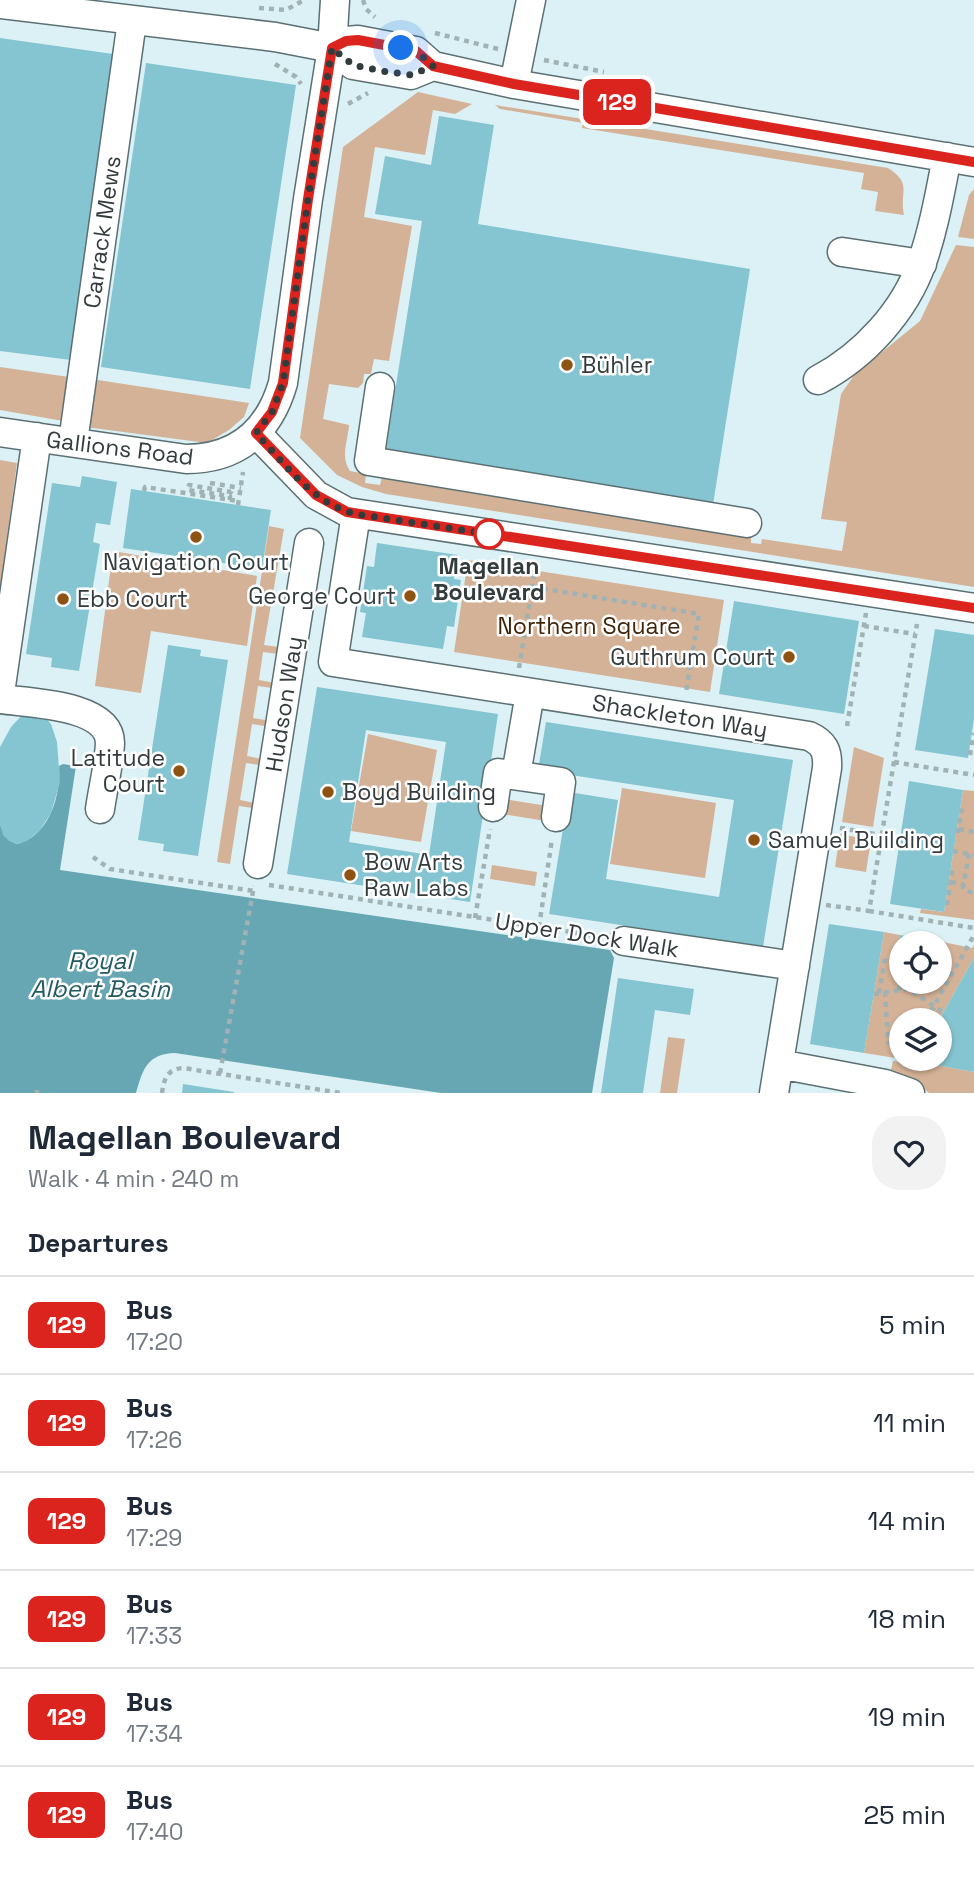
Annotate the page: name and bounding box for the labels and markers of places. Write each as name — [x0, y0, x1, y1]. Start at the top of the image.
place label: Bühler — [581, 350, 652, 380]
marker: Bühler — [559, 357, 575, 373]
marker: Magellan Boulevard — [474, 519, 504, 549]
marker: Navigation Court — [188, 529, 204, 545]
place label: Navigation Court — [103, 547, 289, 577]
place label: Magellan Boulevard — [433, 551, 545, 607]
place label: George Court — [248, 581, 396, 611]
place label: Ebb Court — [77, 584, 188, 614]
marker: George Court — [402, 588, 418, 604]
marker: Ebb Court — [55, 591, 71, 607]
place label: Guthrum Court — [610, 642, 775, 672]
marker: Guthrum Court — [781, 649, 797, 665]
place label: Latitude Court — [71, 743, 165, 799]
marker: Latitude Court — [171, 763, 187, 779]
place label: Boyd Building — [342, 777, 496, 807]
marker: Boyd Building — [320, 784, 336, 800]
place label: Samuel Building — [768, 825, 944, 855]
marker: Samuel Building — [746, 832, 762, 848]
place label: Bow Arts Raw Labs — [364, 847, 469, 903]
marker: Bow Arts Raw Labs — [342, 867, 358, 883]

